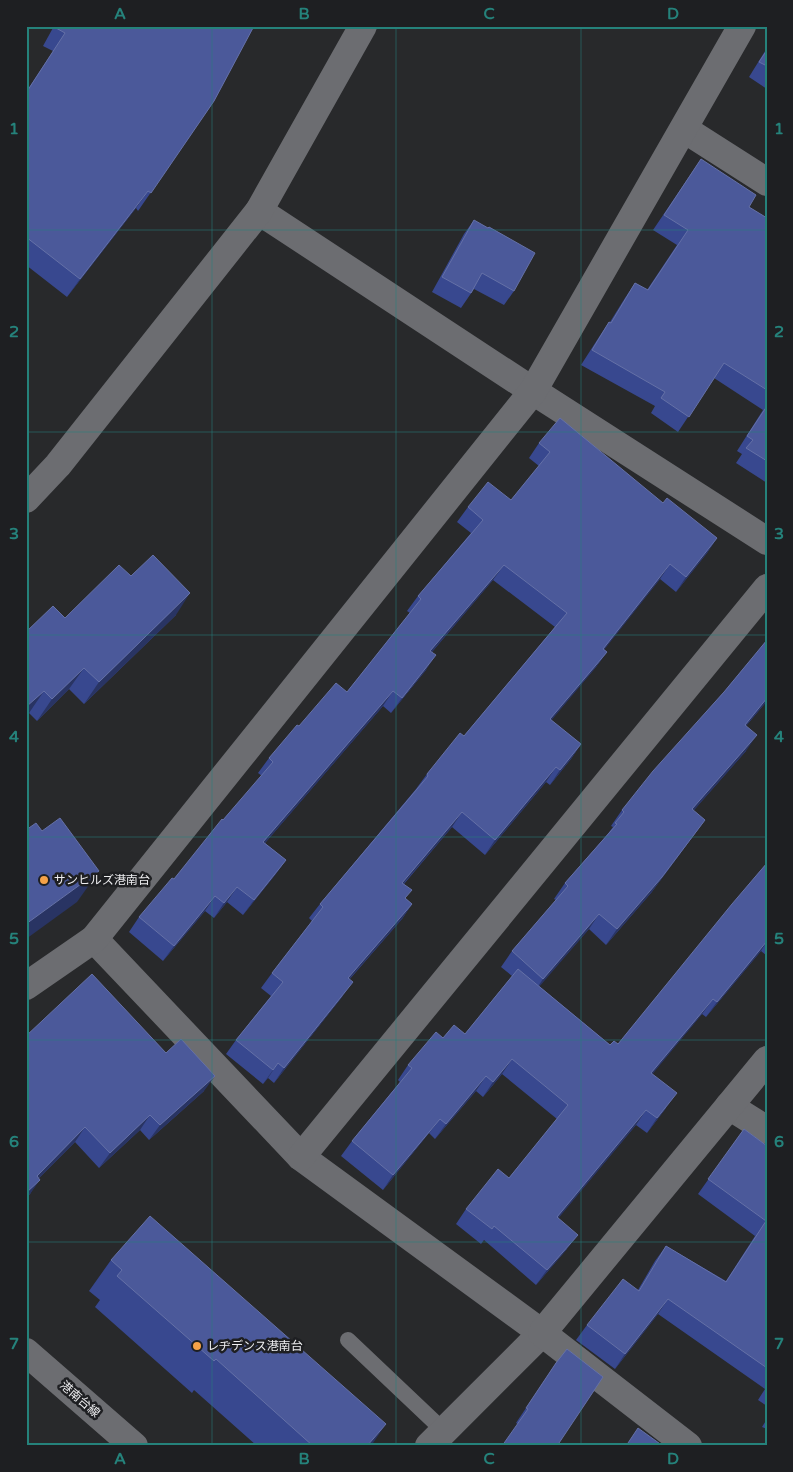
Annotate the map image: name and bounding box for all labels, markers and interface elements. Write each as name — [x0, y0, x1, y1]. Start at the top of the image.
text: A — [114, 4, 126, 24]
text: B — [298, 4, 310, 24]
text: C — [483, 4, 495, 24]
text: D — [667, 4, 679, 24]
text: 1 — [9, 119, 19, 139]
text: 1 — [774, 119, 784, 139]
text: 2 — [9, 322, 19, 342]
text: 2 — [774, 322, 784, 342]
text: 3 — [9, 524, 19, 544]
text: 3 — [774, 524, 784, 544]
text: 4 — [9, 727, 19, 747]
text: 4 — [774, 727, 784, 747]
place label: サンヒルズ港南台 — [54, 873, 150, 887]
marker: サンヒルズ港南台 — [38, 874, 50, 886]
text: 5 — [9, 929, 19, 949]
text: 5 — [774, 929, 784, 949]
text: 6 — [9, 1132, 19, 1152]
text: 6 — [774, 1132, 784, 1152]
text: 7 — [9, 1334, 19, 1354]
text: 7 — [774, 1334, 784, 1354]
place label: レヂデンス港南台 — [207, 1339, 303, 1353]
marker: レヂデンス港南台 — [191, 1340, 203, 1352]
street label: 港南台線 — [57, 1378, 103, 1420]
text: A — [114, 1449, 126, 1469]
text: B — [298, 1449, 310, 1469]
text: C — [483, 1449, 495, 1469]
text: D — [667, 1449, 679, 1469]

